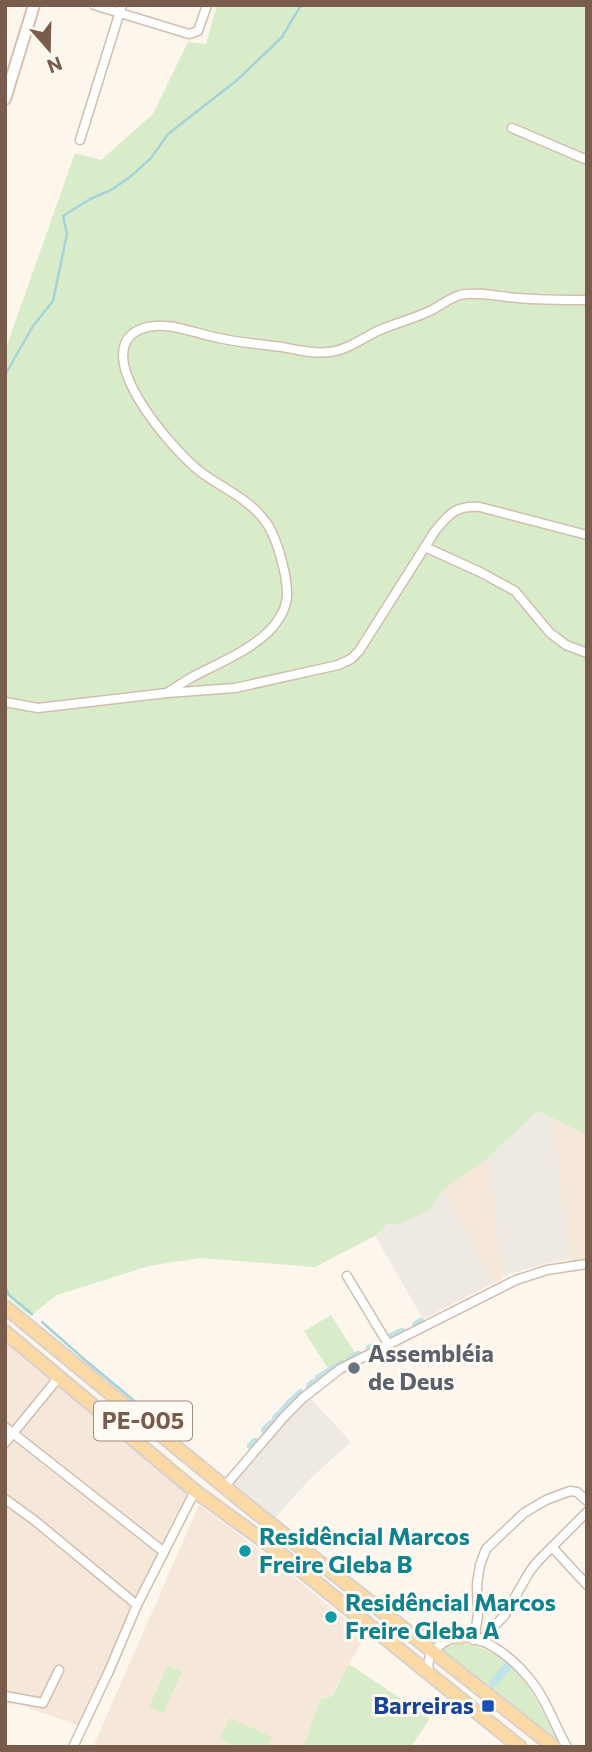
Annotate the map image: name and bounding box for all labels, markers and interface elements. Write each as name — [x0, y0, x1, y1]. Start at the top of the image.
north arrow — [14, 14, 84, 84]
text: N — [44, 52, 66, 79]
place label: Assembléia de Deus — [368, 1338, 494, 1395]
marker: Assembléia de Deus — [346, 1360, 362, 1376]
road number: PE-005 — [94, 1402, 192, 1440]
place label: Residêncial Marcos Freire Gleba B — [259, 1521, 470, 1578]
marker: Residêncial Marcos Freire Gleba B — [237, 1543, 253, 1559]
place label: Residêncial Marcos Freire Gleba A — [345, 1587, 556, 1644]
marker: Residêncial Marcos Freire Gleba A — [323, 1609, 339, 1625]
place label: Barreiras — [373, 1690, 474, 1719]
marker: Barreiras — [480, 1698, 496, 1714]

